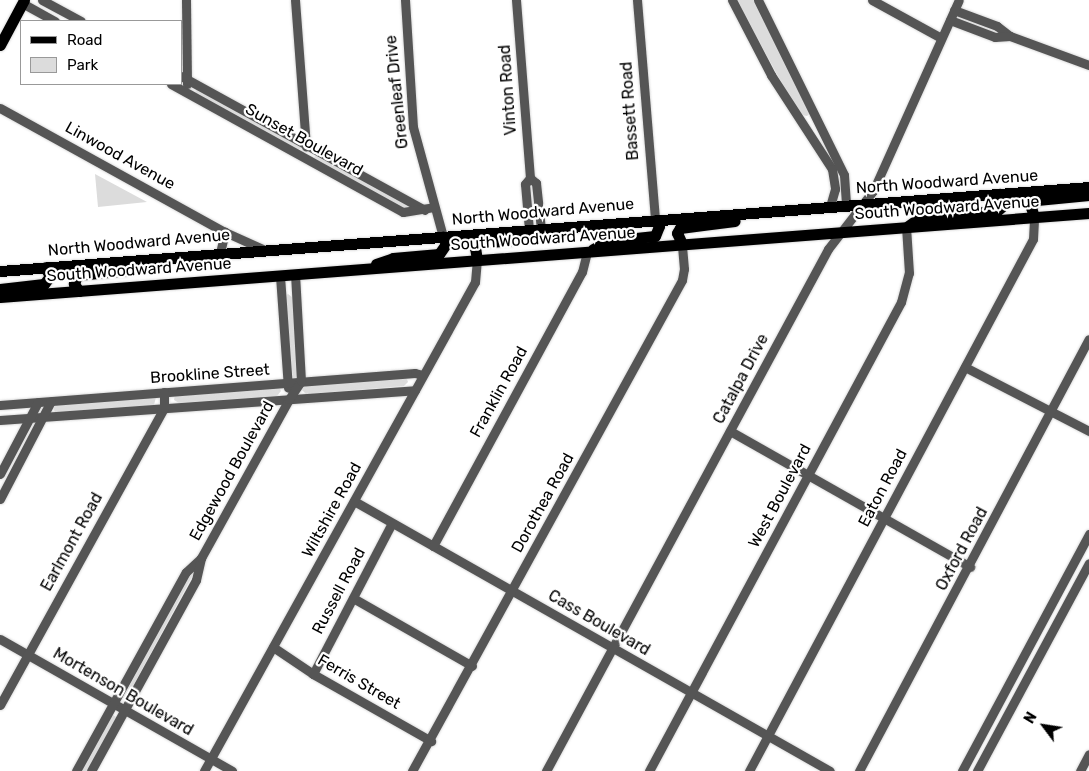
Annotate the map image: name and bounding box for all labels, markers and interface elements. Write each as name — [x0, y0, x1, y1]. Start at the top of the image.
legend — [20, 20, 182, 85]
text: Road — [67, 31, 103, 49]
street label: Greenleaf Drive — [381, 34, 413, 150]
street label: Vinton Road — [495, 44, 521, 136]
text: Park — [67, 56, 98, 74]
street label: Bassett Road — [617, 61, 643, 161]
street label: Sunset Boulevard — [242, 100, 366, 180]
street label: Linwood Avenue — [62, 118, 178, 194]
street label: North Woodward Avenue — [855, 166, 1039, 198]
street label: South Woodward Avenue — [854, 192, 1040, 224]
street label: North Woodward Avenue — [451, 194, 635, 230]
street label: South Woodward Avenue — [450, 223, 636, 255]
street label: North Woodward Avenue — [47, 225, 231, 261]
street label: South Woodward Avenue — [46, 254, 232, 286]
street label: Catalpa Drive — [709, 331, 773, 427]
street label: Franklin Road — [466, 343, 532, 441]
street label: Brookline Street — [150, 360, 270, 388]
street label: Edgewood Boulevard — [186, 398, 278, 544]
street label: West Boulevard — [745, 441, 815, 551]
street label: Eaton Road — [854, 446, 912, 530]
street label: Dorothea Road — [508, 450, 578, 556]
street label: Wiltshire Road — [298, 459, 366, 561]
street label: Earlmont Road — [37, 489, 107, 595]
street label: Oxford Road — [932, 504, 992, 594]
street label: Russell Road — [308, 545, 370, 637]
street label: Cass Boulevard — [545, 586, 653, 660]
street label: Mortenson Boulevard — [49, 644, 197, 740]
street label: Ferris Street — [314, 651, 404, 713]
north arrow — [1019, 701, 1069, 751]
text: N — [1021, 709, 1041, 727]

